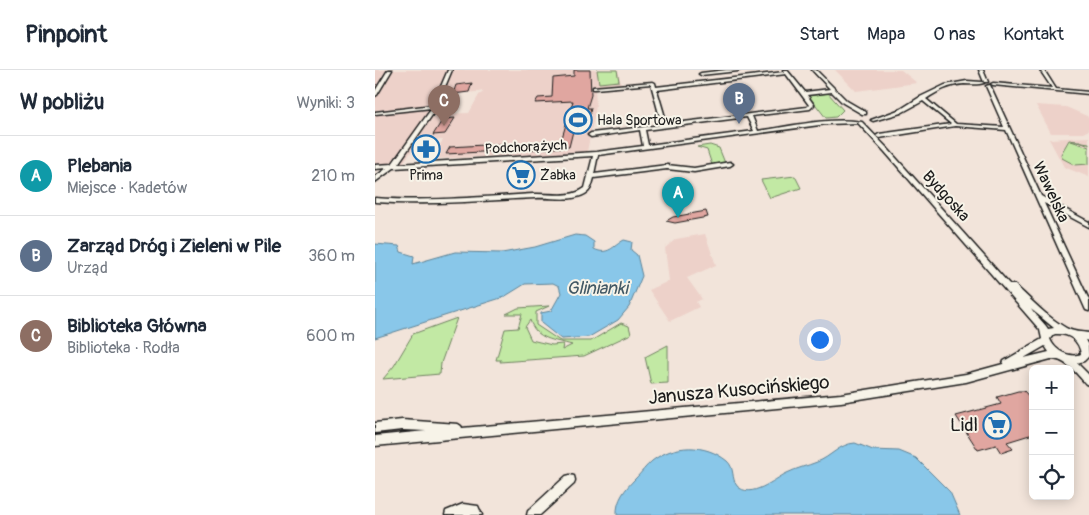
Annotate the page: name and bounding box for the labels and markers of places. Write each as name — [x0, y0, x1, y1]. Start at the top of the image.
pin: B — [723, 83, 755, 124]
pin: C — [428, 85, 460, 126]
sports icon: Hala Sportowa — [563, 105, 593, 135]
place label: Hala Sportowa — [597, 112, 682, 129]
pharmacy icon: Prima — [411, 134, 441, 164]
supermarket icon: Żabka — [506, 160, 536, 190]
place label: Prima — [409, 167, 443, 184]
place label: Żabka — [540, 167, 576, 184]
pin: A — [662, 177, 694, 218]
supermarket icon: Lidl — [982, 410, 1012, 440]
place label: Lidl — [950, 413, 978, 437]

